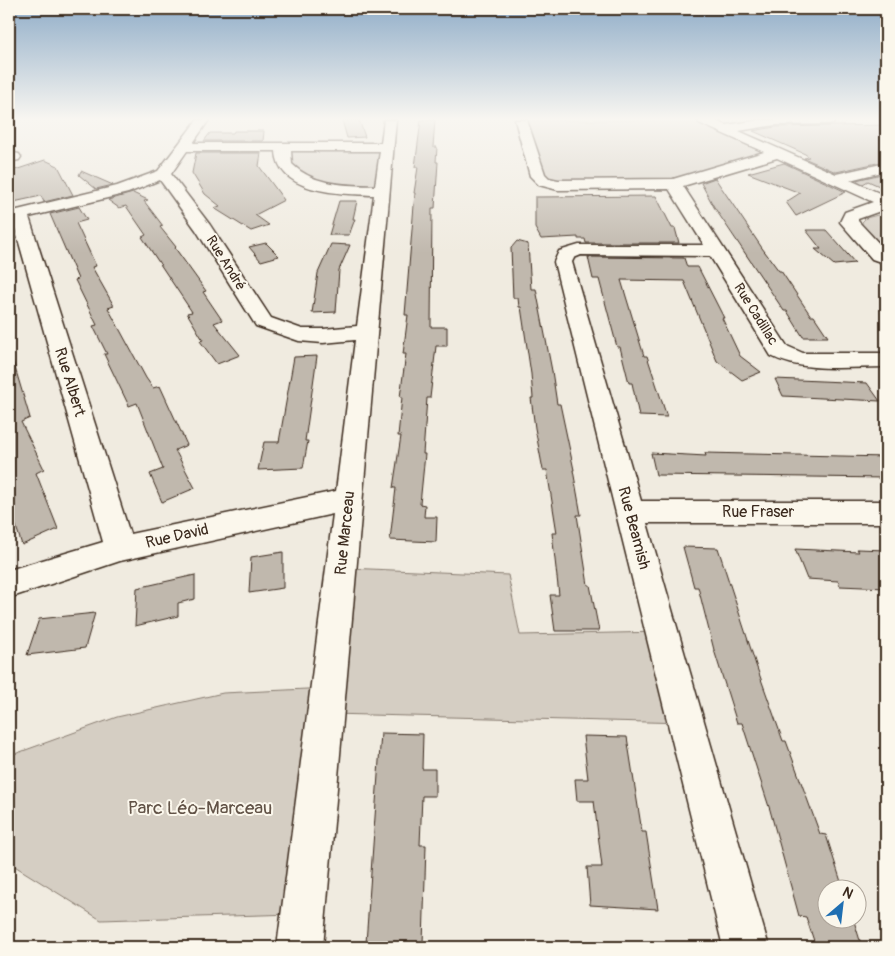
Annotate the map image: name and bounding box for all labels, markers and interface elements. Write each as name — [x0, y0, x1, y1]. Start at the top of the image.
street label: Rue André — [203, 232, 249, 294]
street label: Rue Cadillac — [730, 280, 782, 348]
street label: Rue Albert — [50, 345, 90, 419]
street label: Rue Beamish — [613, 484, 655, 572]
street label: Rue Marceau — [331, 490, 359, 576]
street label: Rue Fraser — [722, 502, 794, 522]
street label: Rue David — [144, 519, 210, 553]
park label: Parc Léo-Marceau — [128, 796, 272, 820]
north arrow — [818, 878, 868, 928]
text: N — [840, 883, 856, 903]

